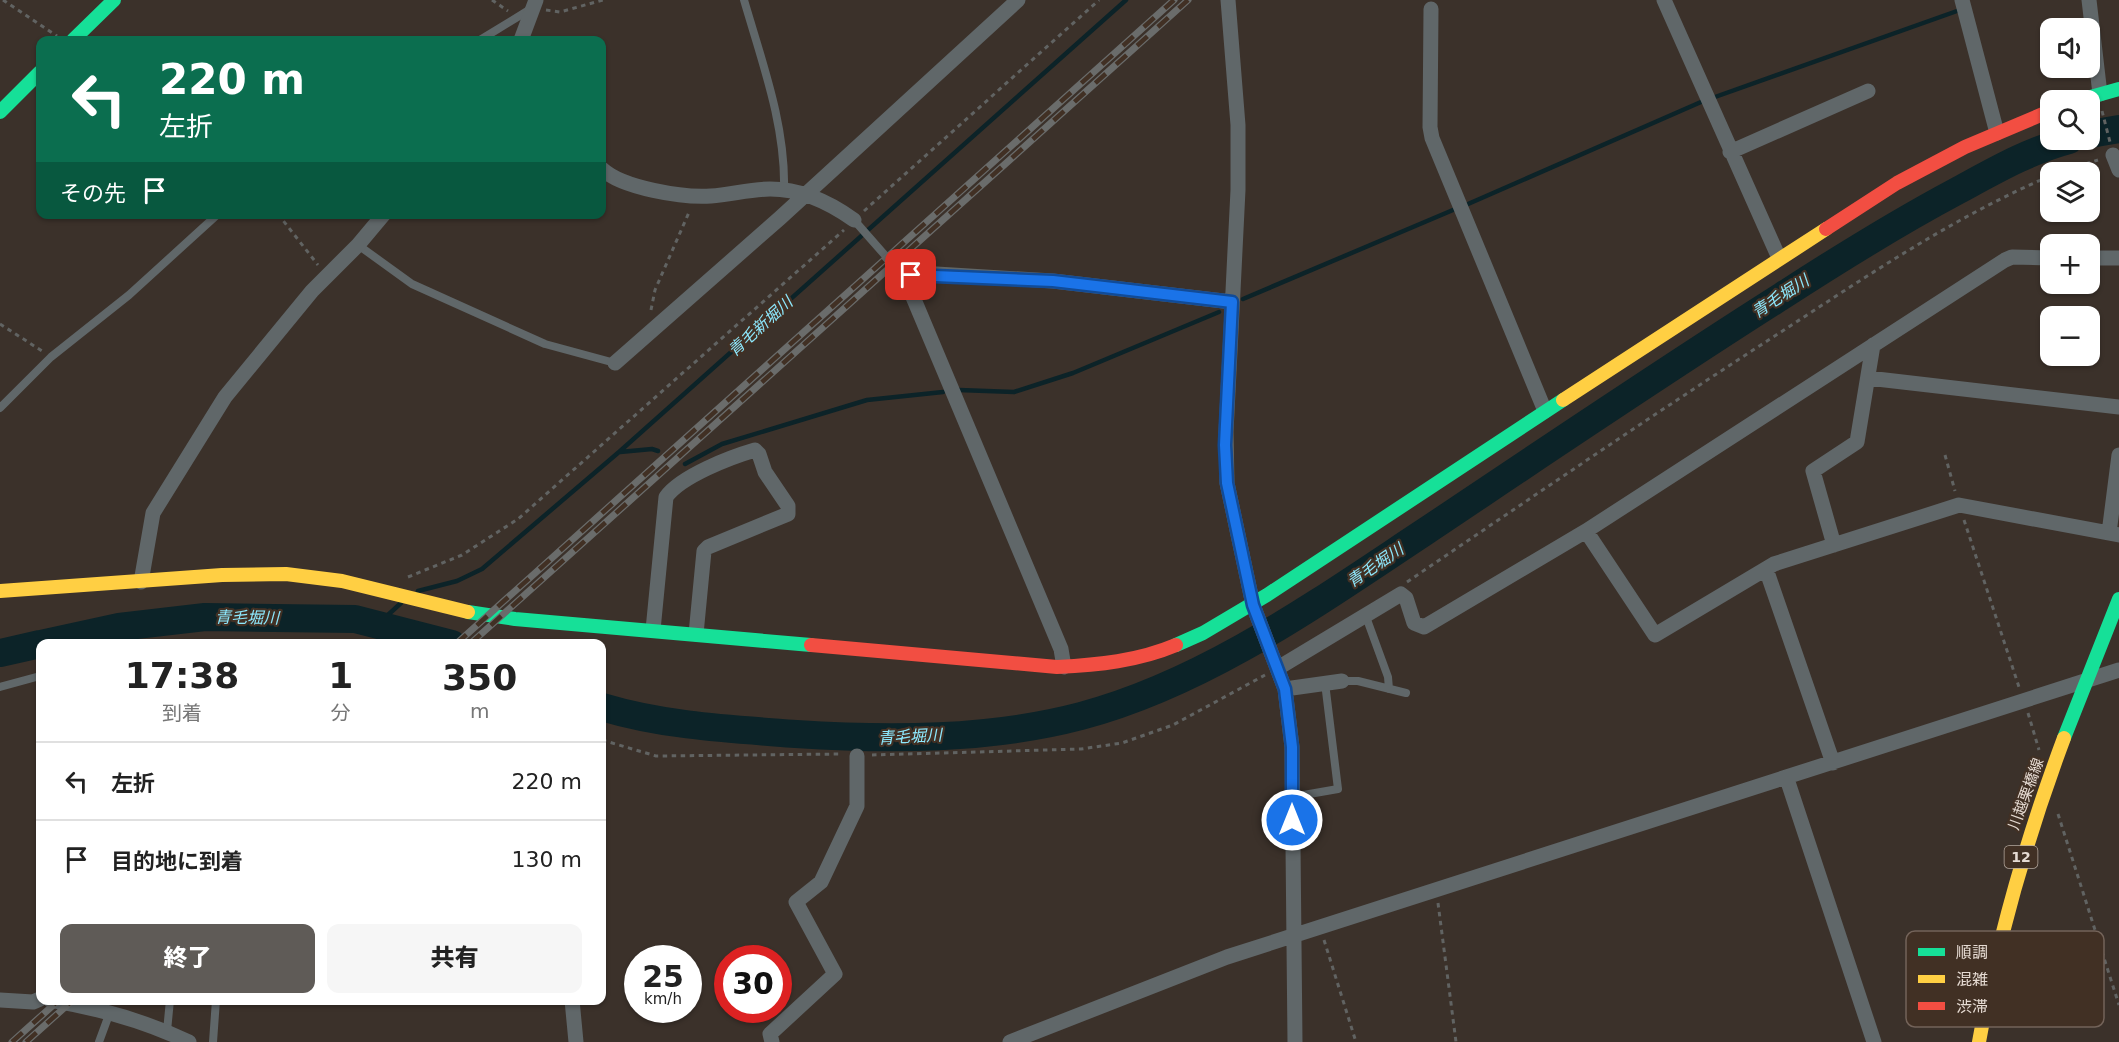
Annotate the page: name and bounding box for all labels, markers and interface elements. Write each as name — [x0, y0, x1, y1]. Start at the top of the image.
map controls — [2040, 18, 2100, 366]
button: sound — [2040, 18, 2100, 78]
text: 220 m — [159, 55, 305, 104]
icon: left — [60, 60, 138, 138]
button: search — [2040, 90, 2100, 150]
text: 左折 — [159, 111, 213, 142]
button: layers — [2040, 162, 2100, 222]
icon: arrive — [138, 174, 171, 207]
text: その先 — [60, 181, 126, 206]
button: + — [2040, 234, 2100, 294]
pin — [885, 249, 936, 300]
icon: arrive — [894, 258, 927, 291]
water label: 青毛堀川 — [1748, 270, 1814, 322]
water label: 青毛新堀川 — [724, 291, 798, 360]
button: − — [2040, 306, 2100, 366]
water label: 青毛堀川 — [1343, 539, 1409, 591]
water label: 青毛堀川 — [215, 607, 281, 628]
text: 17:38 — [125, 655, 239, 696]
text: 1 — [328, 655, 353, 696]
text: 350 — [442, 657, 517, 698]
text: m — [470, 699, 489, 723]
text: 到着 — [162, 701, 202, 725]
text: 分 — [331, 701, 351, 725]
water label: 青毛堀川 — [878, 725, 944, 748]
street label: 川越栗橋線 — [2005, 756, 2047, 832]
icon: left — [60, 765, 93, 798]
text: 220 m — [512, 769, 582, 794]
text: 左折 — [111, 771, 155, 796]
position arrow — [1260, 788, 1324, 852]
icon: arrive — [60, 843, 93, 876]
road number: 12 — [2004, 846, 2038, 868]
text: 130 m — [512, 847, 582, 872]
text: 目的地に到着 — [111, 849, 243, 874]
button: 終了 — [60, 924, 315, 993]
button: 共有 — [327, 924, 582, 993]
legend — [1906, 931, 2104, 1027]
text: 順調 — [1956, 943, 1988, 962]
speed limit sign: 30 — [714, 945, 792, 1023]
text: 25 — [642, 959, 684, 994]
text: 混雑 — [1956, 970, 1988, 989]
text: km/h — [644, 990, 682, 1008]
text: 渋滞 — [1956, 997, 1988, 1016]

